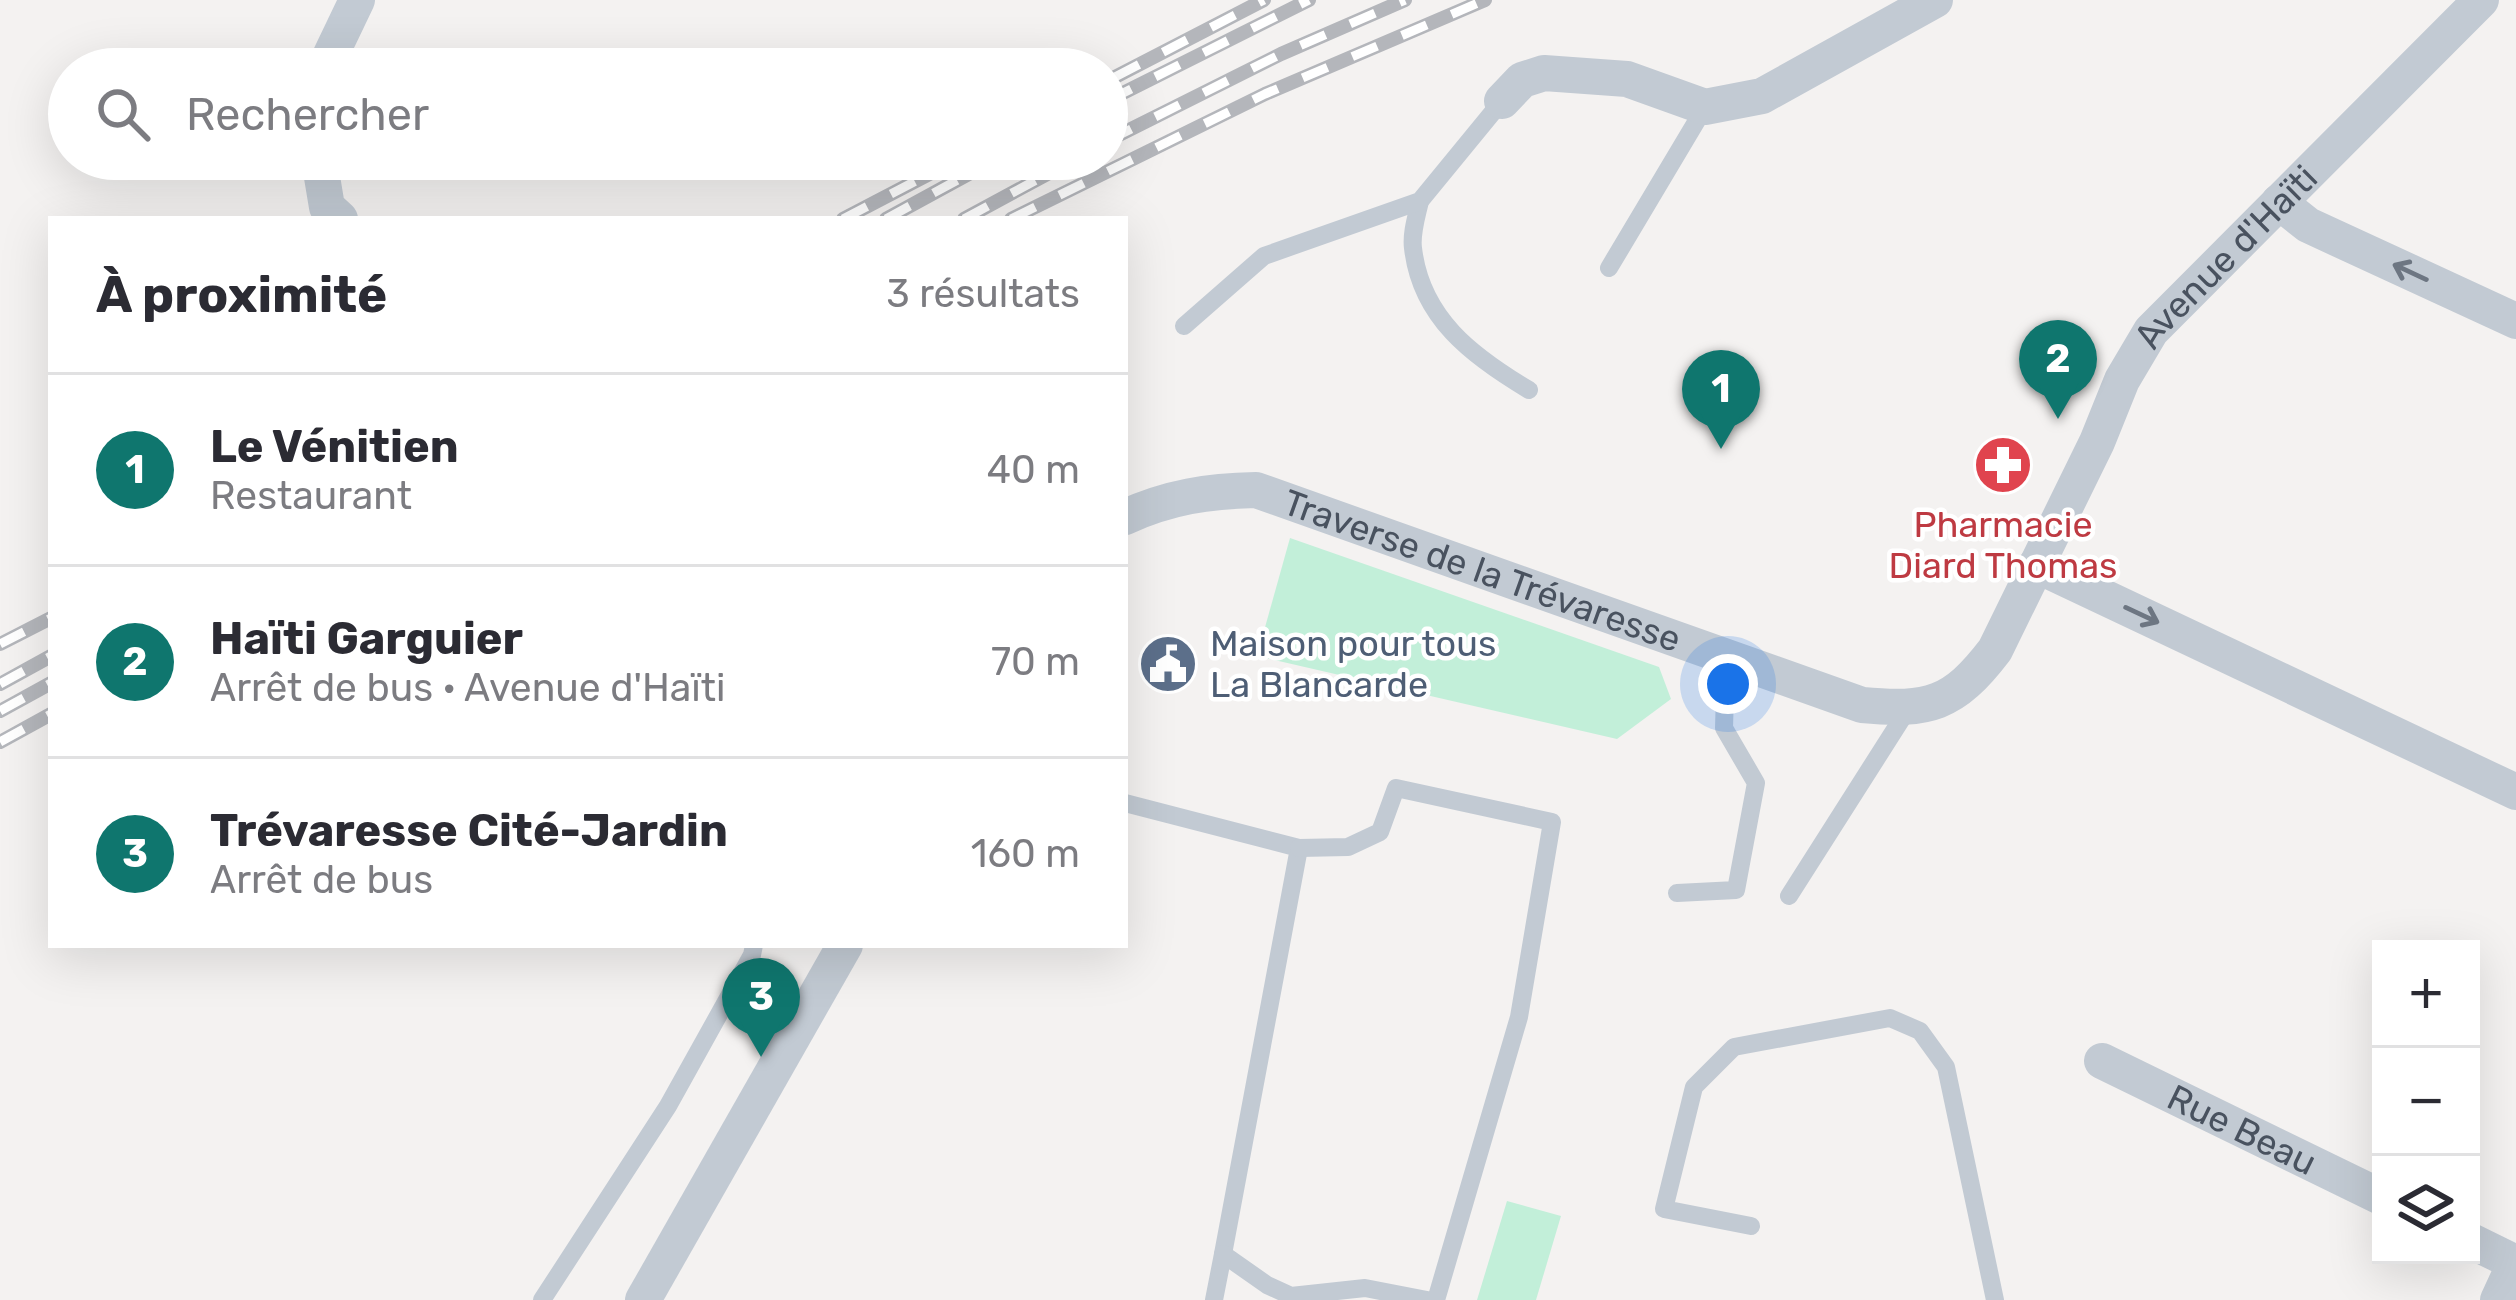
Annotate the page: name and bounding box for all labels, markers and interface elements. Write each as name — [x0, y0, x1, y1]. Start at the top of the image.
search box — [48, 48, 1128, 180]
icon: search — [90, 81, 156, 147]
text: Rechercher — [186, 88, 429, 141]
street label: Avenue d'Haïti — [2125, 156, 2326, 355]
one-way arrow — [2393, 260, 2429, 282]
text: À proximité — [96, 264, 387, 325]
text: 3 résultats — [886, 271, 1080, 317]
pin: 2 — [2019, 320, 2097, 419]
pin: 1 — [1682, 350, 1760, 449]
text: Le Vénitien — [210, 420, 459, 473]
pharmacy icon: Pharmacie Diard Thomas — [1972, 434, 2034, 496]
text: 1 — [125, 447, 145, 493]
text: 40 m — [987, 447, 1080, 493]
text: Restaurant — [210, 473, 412, 519]
street label: Traverse de la Trévaresse — [1278, 480, 1687, 661]
place label: Pharmacie Diard Thomas — [1889, 503, 2117, 587]
one-way arrow — [2123, 605, 2159, 627]
text: Haïti Garguier — [210, 612, 523, 665]
place label: Maison pour tous La Blancarde — [1210, 622, 1496, 706]
public building icon: Maison pour tous La Blancarde — [1137, 633, 1199, 695]
text: 2 — [122, 639, 148, 685]
text: 70 m — [991, 639, 1080, 685]
your location — [1698, 654, 1758, 714]
text: Arrêt de bus · Avenue d'Haïti — [210, 665, 725, 711]
text: Trévaresse Cité-Jardin — [210, 804, 728, 857]
text: 3 — [122, 831, 148, 877]
text: 160 m — [971, 831, 1080, 877]
text: Arrêt de bus — [210, 857, 433, 903]
map controls — [2372, 940, 2480, 1264]
button: + — [2372, 940, 2480, 1048]
pin: 3 — [722, 958, 800, 1057]
button: − — [2372, 1048, 2480, 1156]
street label: Rue Beau — [2161, 1075, 2324, 1184]
button: layers — [2372, 1156, 2480, 1264]

